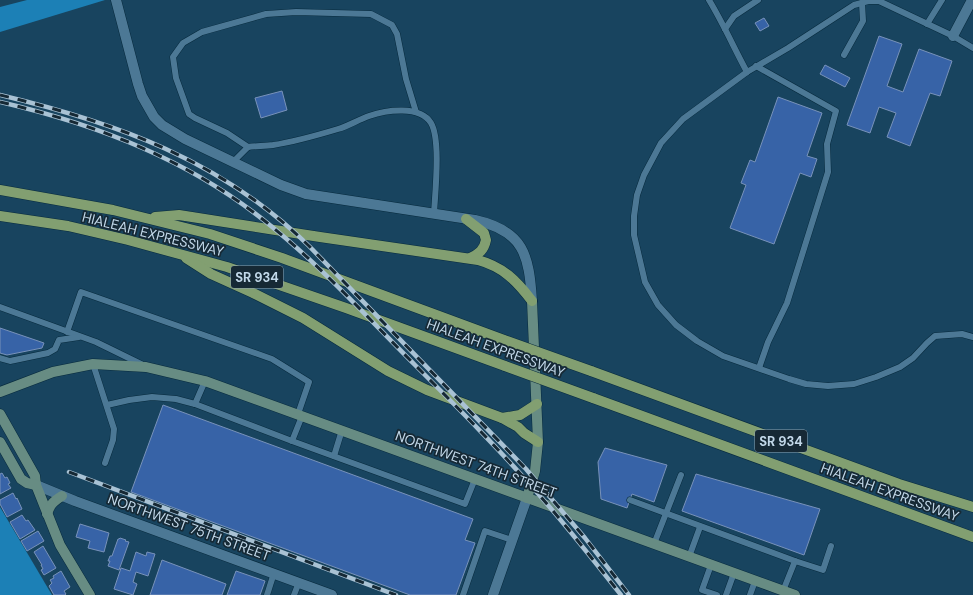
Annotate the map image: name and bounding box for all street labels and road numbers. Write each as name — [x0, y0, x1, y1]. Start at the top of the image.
street label: HIALEAH EXPRESSWAY — [80, 208, 226, 260]
road number: SR 934 — [231, 266, 283, 288]
street label: HIALEAH EXPRESSWAY — [425, 315, 567, 381]
street label: NORTHWEST 74TH STREET — [393, 426, 559, 502]
road number: SR 934 — [755, 430, 807, 452]
street label: HIALEAH EXPRESSWAY — [819, 459, 961, 525]
street label: NORTHWEST 75TH STREET — [105, 489, 273, 565]

